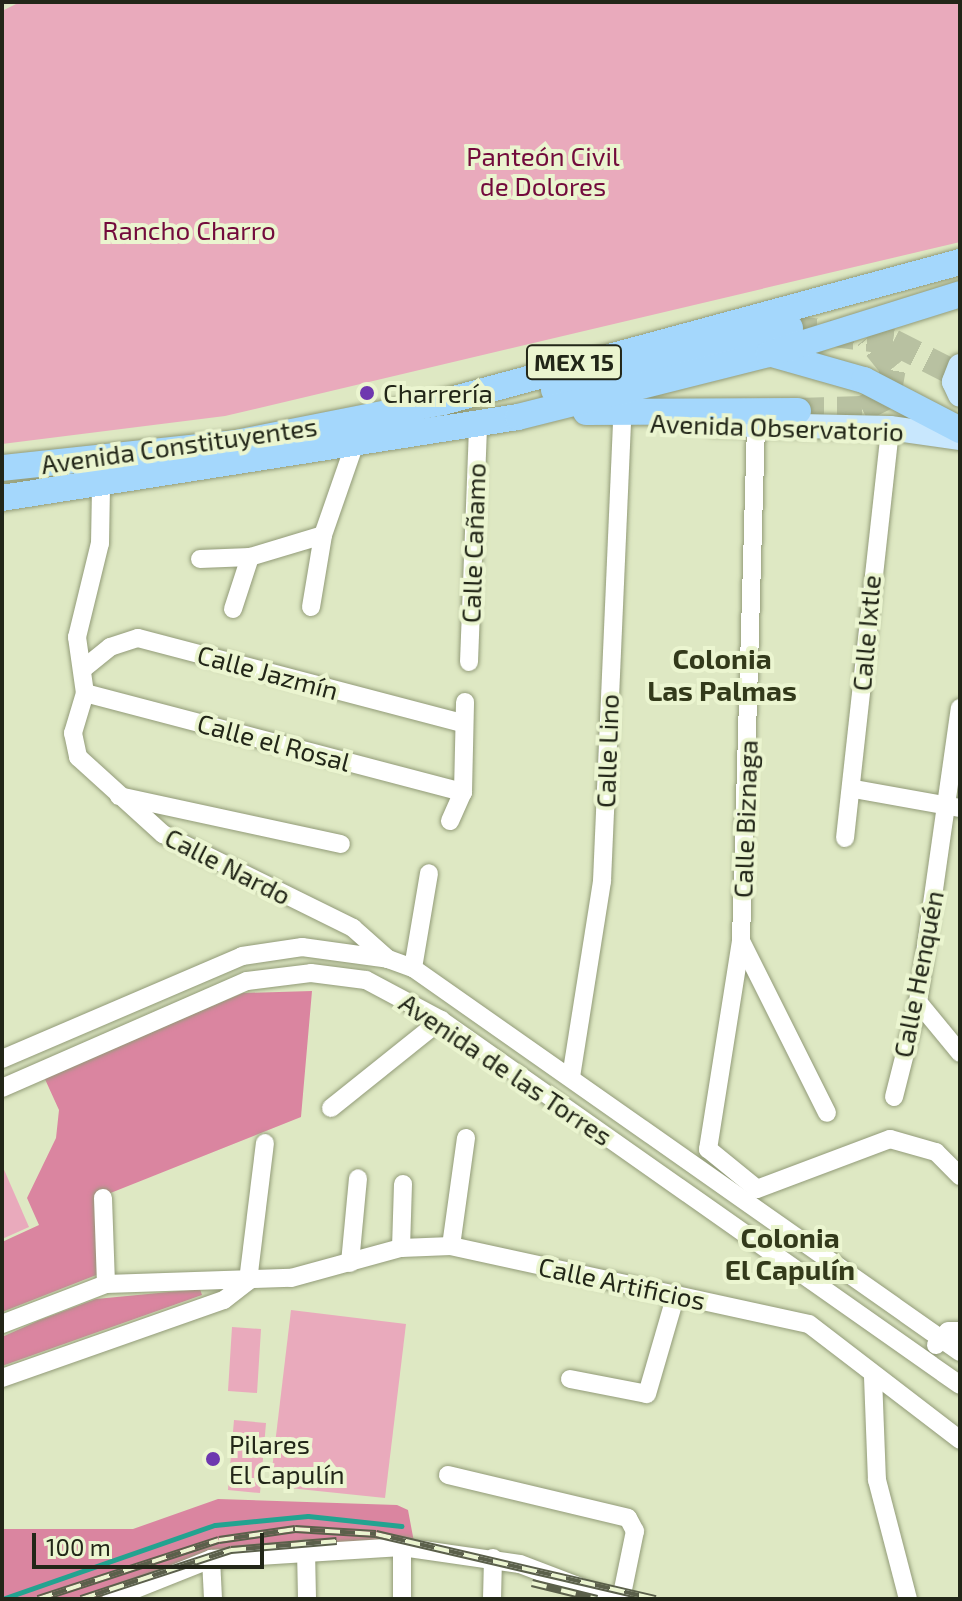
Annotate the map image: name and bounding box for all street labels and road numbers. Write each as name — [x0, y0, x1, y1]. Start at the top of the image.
road number: MEX 15 — [524, 342, 624, 382]
street label: Avenida Observatorio — [650, 407, 904, 447]
street label: Avenida Constituyentes — [39, 410, 319, 480]
street label: Calle Cañamo — [455, 462, 491, 624]
street label: Calle Ixtle — [845, 574, 887, 692]
street label: Calle Jazmín — [194, 638, 342, 706]
street label: Calle Lino — [589, 693, 625, 809]
street label: Calle el Rosal — [194, 707, 354, 777]
street label: Calle Biznaga — [727, 739, 763, 899]
street label: Calle Nardo — [160, 821, 296, 911]
street label: Calle Henquén — [887, 888, 949, 1060]
street label: Avenida de las Torres — [394, 986, 618, 1152]
street label: Calle Artificios — [536, 1250, 708, 1316]

